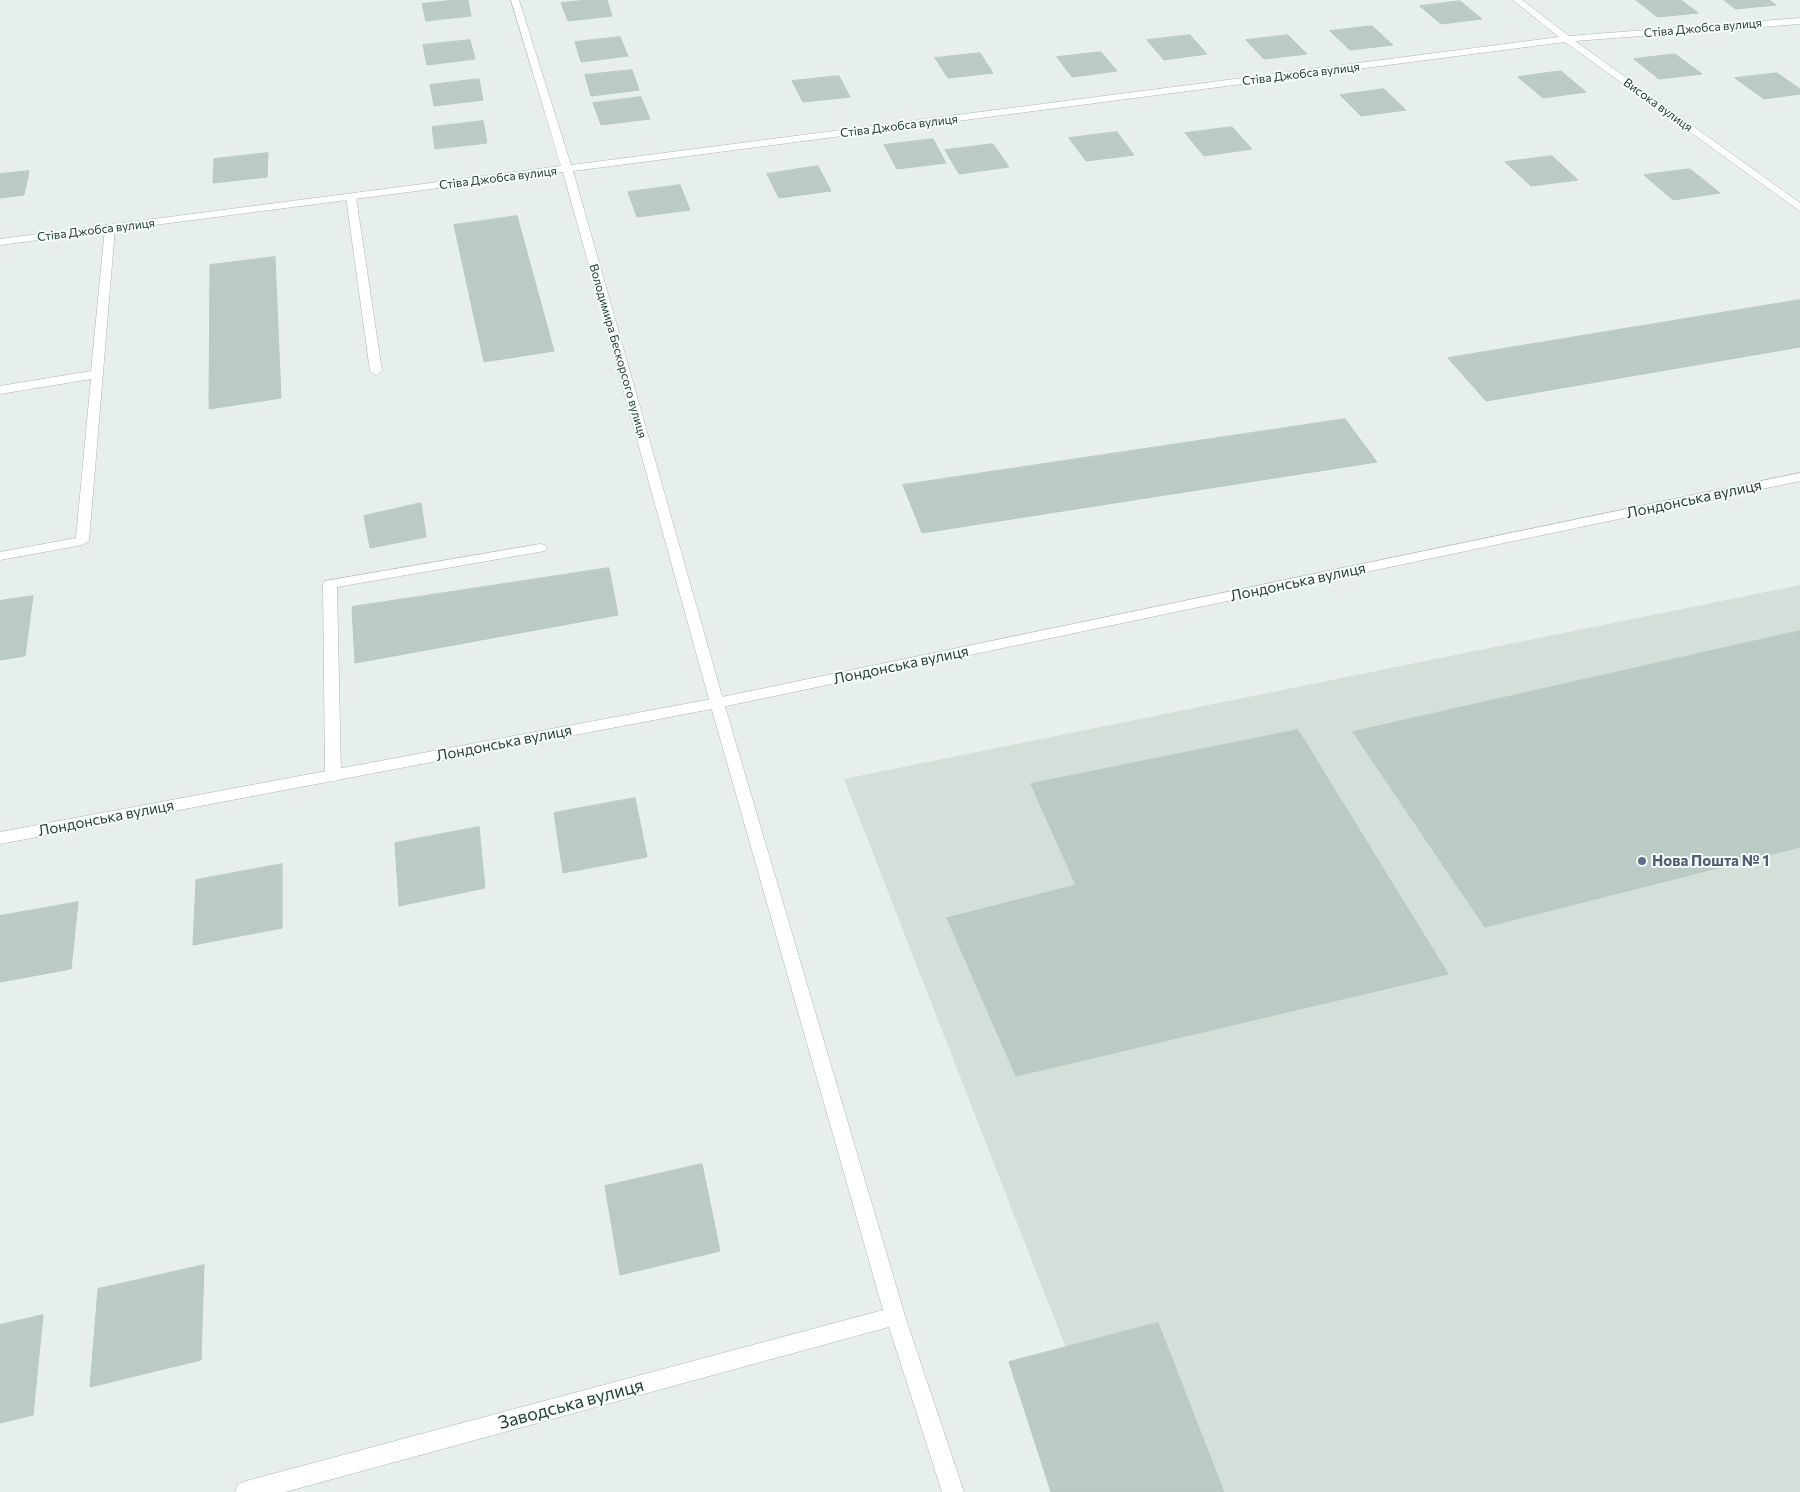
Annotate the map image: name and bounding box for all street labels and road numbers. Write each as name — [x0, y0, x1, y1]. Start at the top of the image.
street label: Стіва Джобса вулиця — [1643, 16, 1763, 40]
street label: Стіва Джобса вулиця — [1241, 60, 1361, 88]
street label: Висока вулиця — [1621, 75, 1695, 135]
street label: Стіва Джобса вулиця — [839, 112, 959, 140]
street label: Стіва Джобса вулиця — [438, 164, 558, 192]
street label: Стіва Джобса вулиця — [36, 216, 156, 244]
street label: Володимира Бескорсого вулиця — [586, 262, 650, 440]
street label: Лондонська вулиця — [1625, 476, 1763, 522]
street label: Лондонська вулиця — [1229, 559, 1367, 605]
street label: Лондонська вулиця — [832, 642, 970, 688]
street label: Лондонська вулиця — [435, 721, 573, 765]
street label: Лондонська вулиця — [37, 796, 175, 840]
street label: Заводська вулиця — [496, 1374, 646, 1434]

